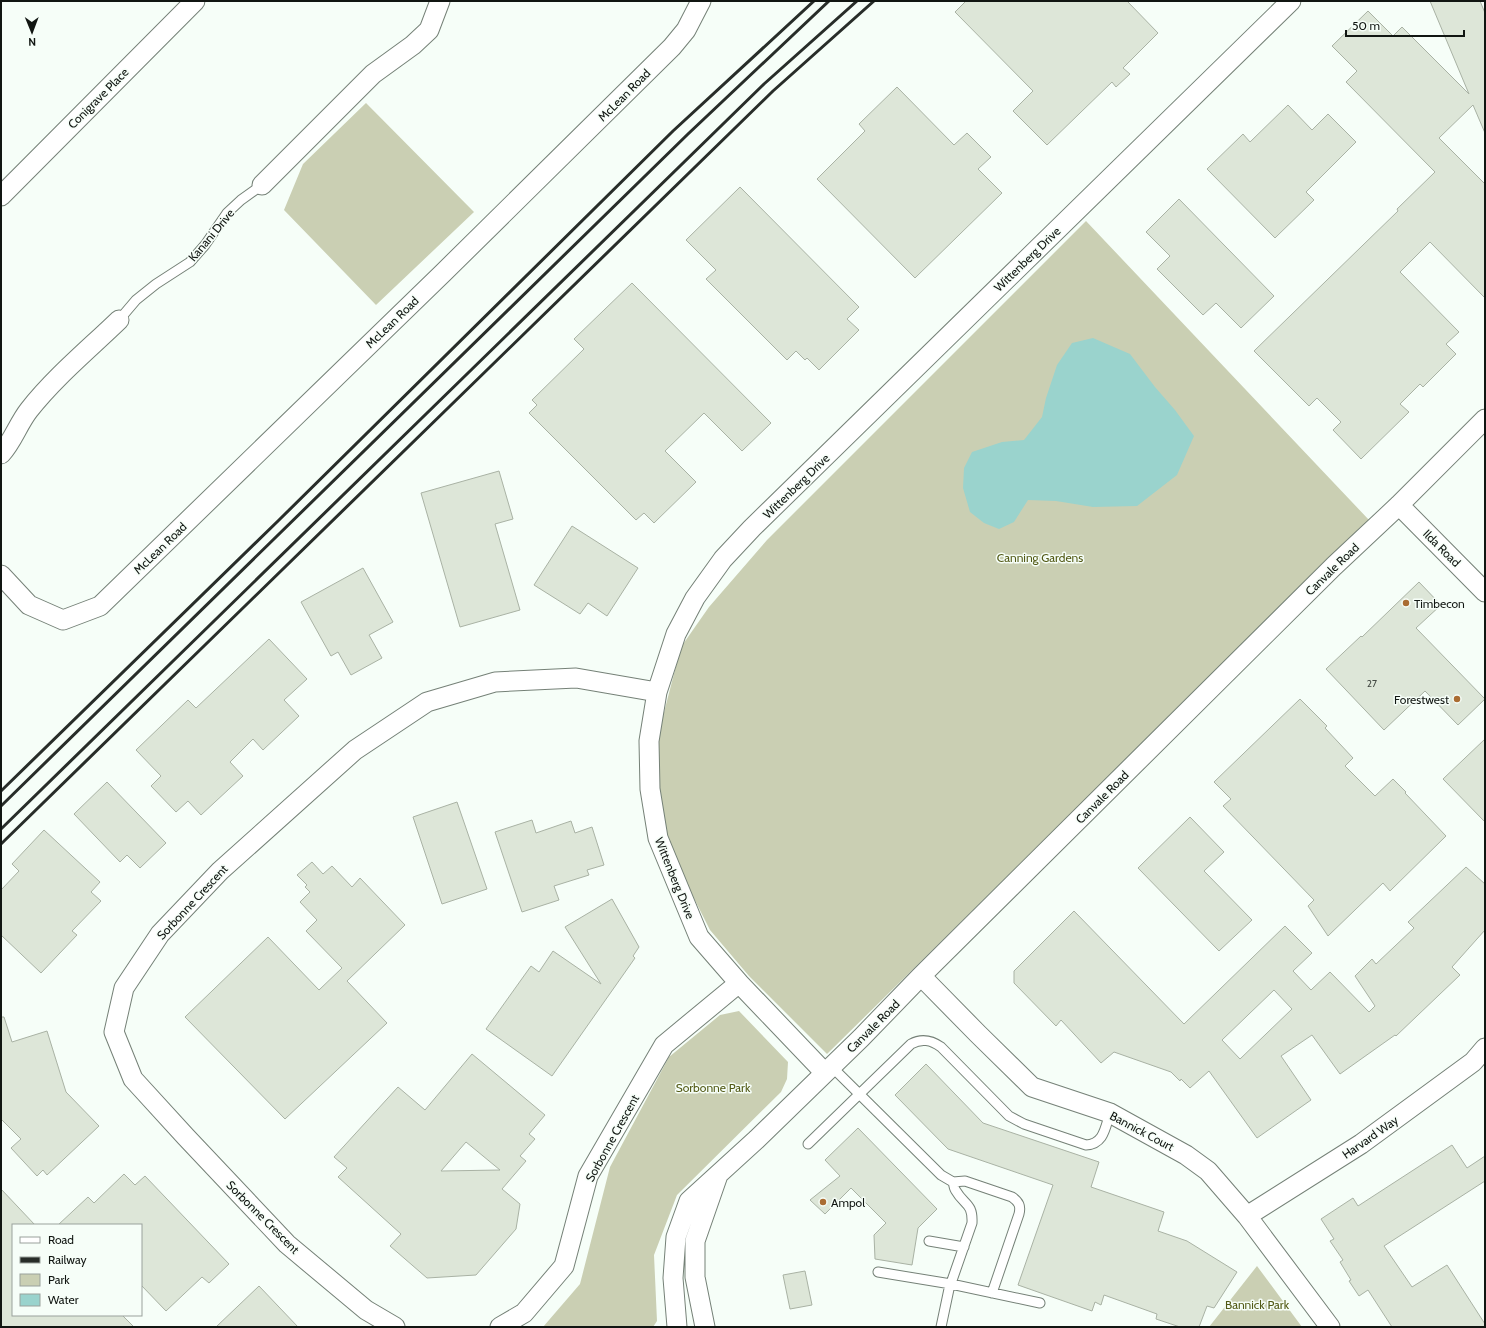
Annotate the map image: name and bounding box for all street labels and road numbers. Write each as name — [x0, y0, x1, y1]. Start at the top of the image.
street label: Conigrave Place — [64, 64, 132, 132]
street label: McLean Road — [595, 66, 653, 124]
street label: Kanani Drive — [185, 206, 237, 264]
street label: Wittenberg Drive — [991, 223, 1063, 295]
street label: McLean Road — [362, 293, 422, 351]
street label: Wittenberg Drive — [760, 450, 832, 522]
street label: McLean Road — [130, 519, 190, 577]
street label: Ilda Road — [1420, 526, 1464, 570]
street label: Canvale Road — [1302, 540, 1362, 598]
street label: Canvale Road — [1072, 767, 1132, 827]
street label: Wittenberg Drive — [652, 835, 698, 921]
street label: Sorbonne Crescent — [153, 861, 231, 943]
street label: Canvale Road — [843, 996, 903, 1056]
street label: Sorbonne Crescent — [582, 1092, 642, 1184]
street label: Bannick Court — [1107, 1108, 1177, 1154]
street label: Harvard Way — [1339, 1112, 1401, 1162]
street label: Sorbonne Crescent — [223, 1177, 303, 1257]

